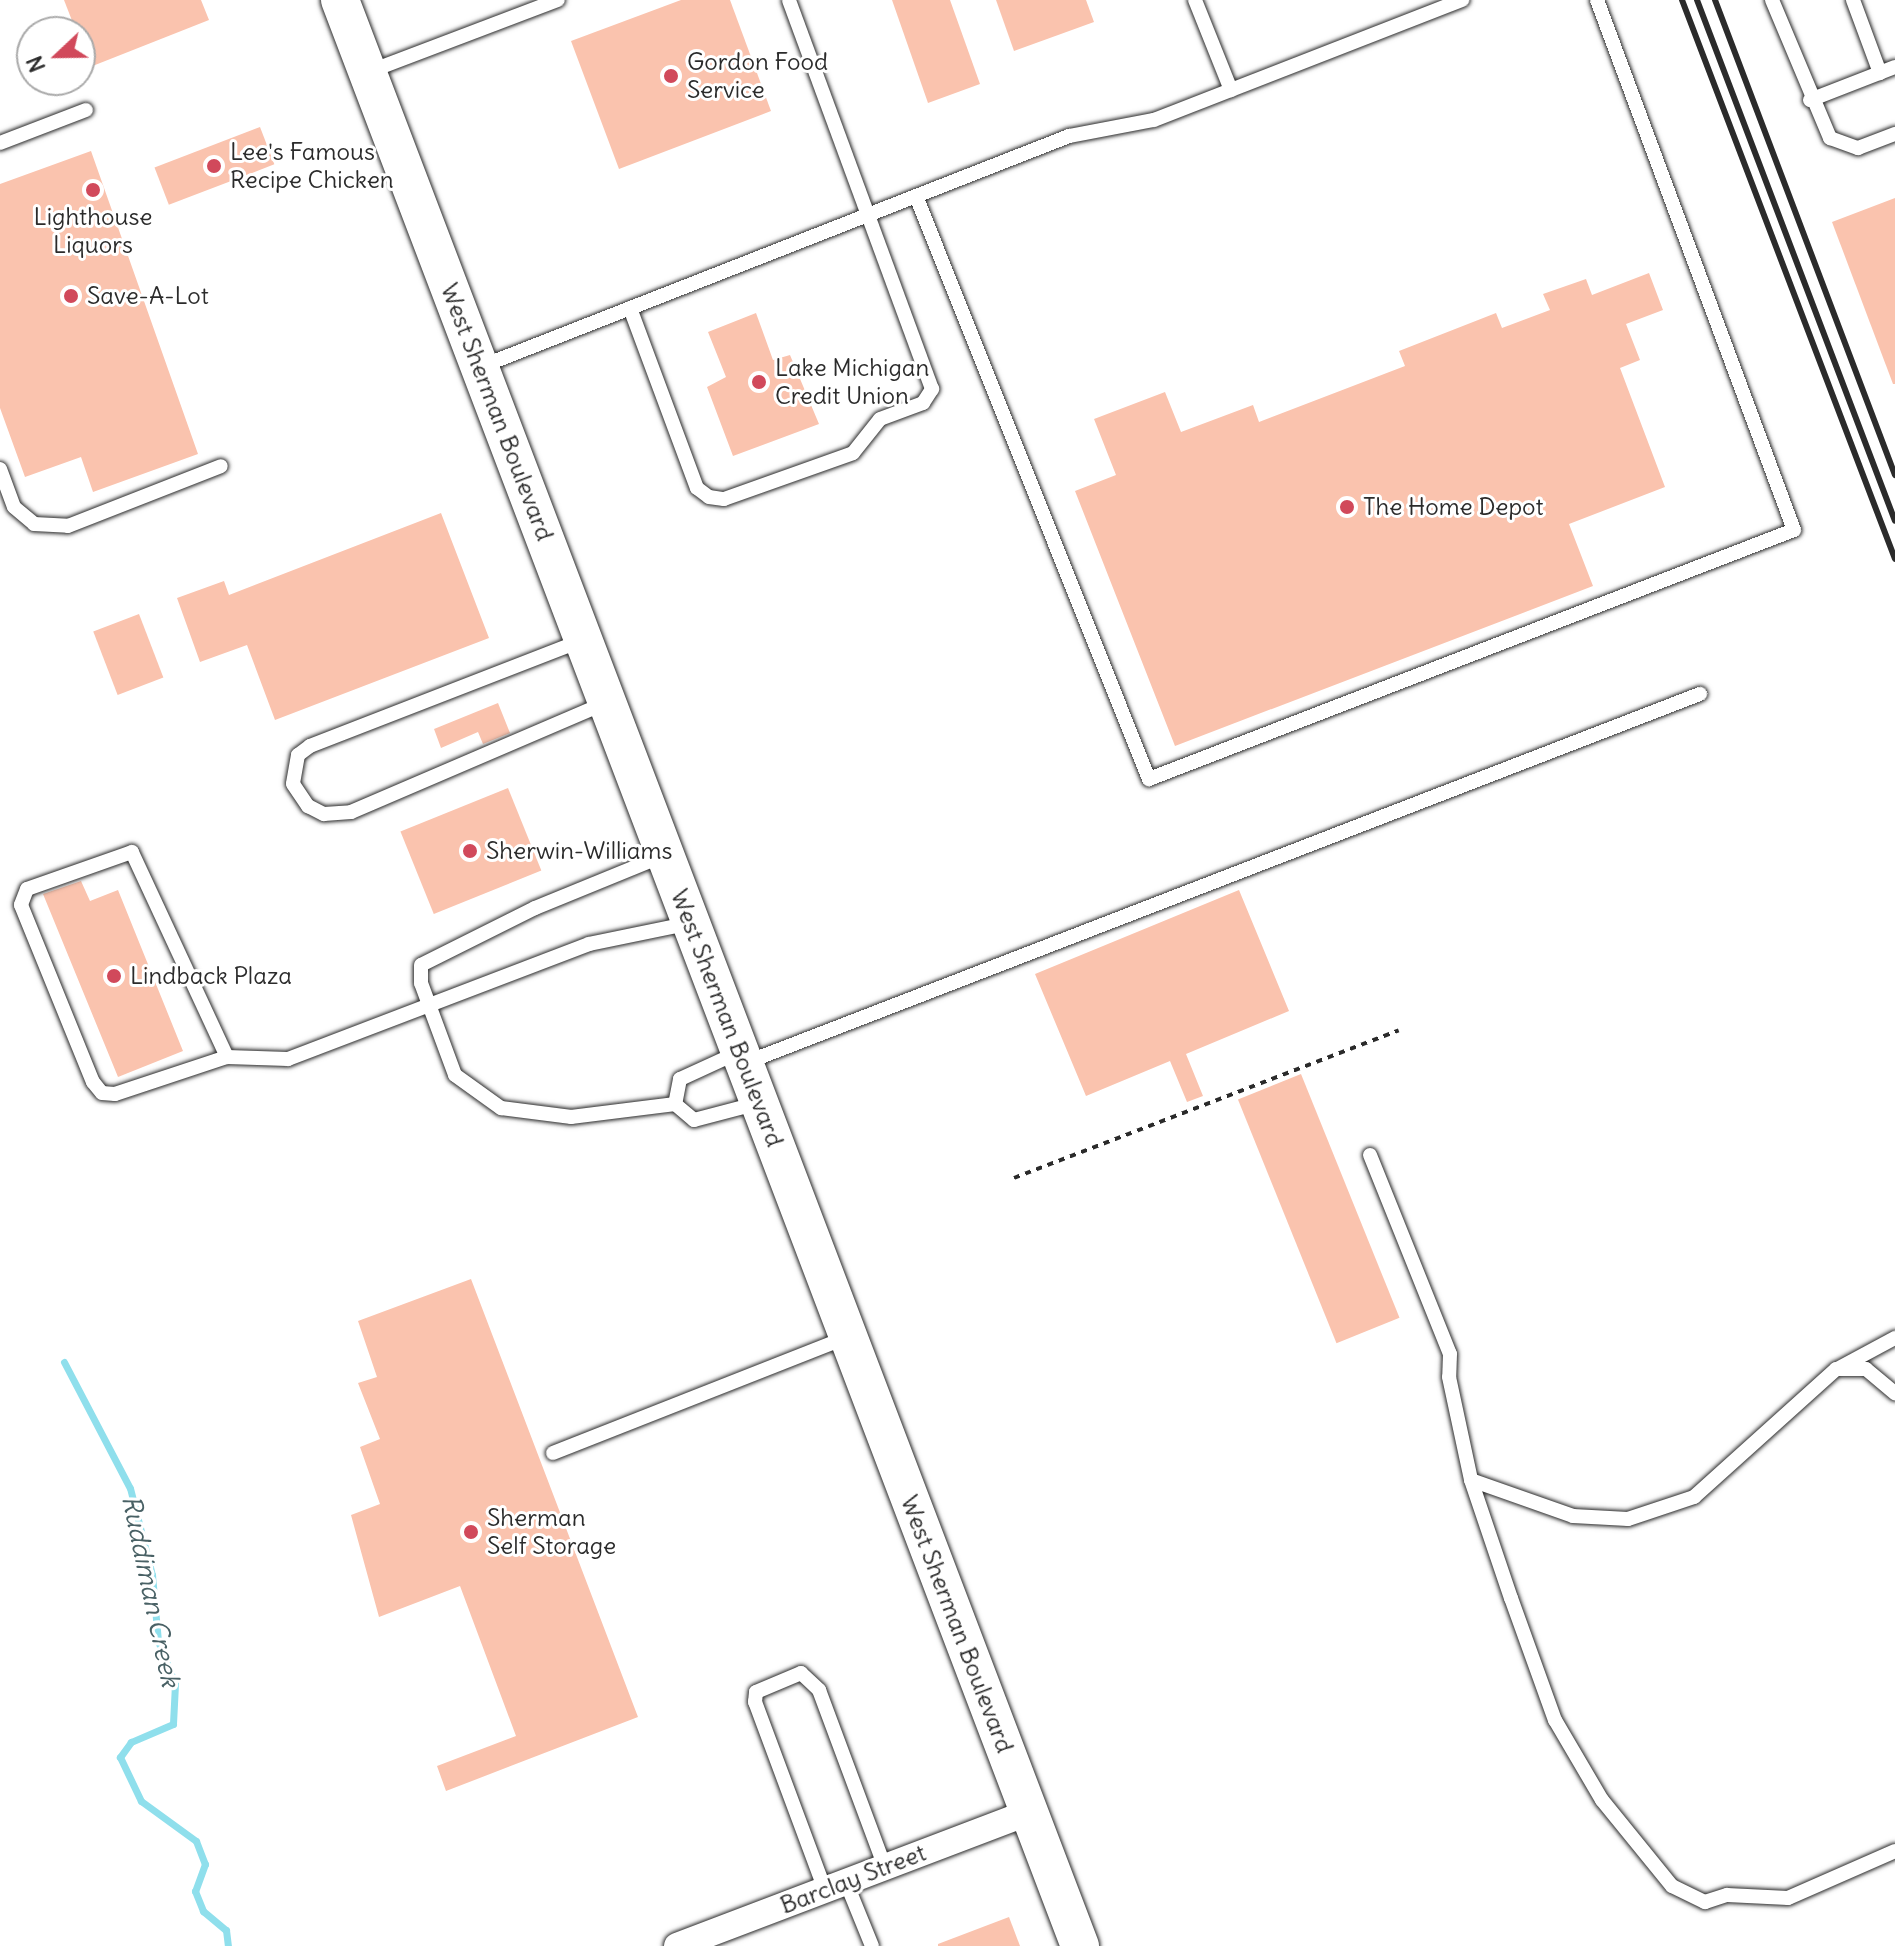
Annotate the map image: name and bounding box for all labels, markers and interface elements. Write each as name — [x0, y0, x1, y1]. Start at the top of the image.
north arrow — [16, 16, 96, 96]
place label: Gordon Food Service — [687, 48, 828, 104]
text: N — [20, 52, 51, 77]
marker: Gordon Food Service — [662, 67, 680, 85]
place label: Lee's Famous Recipe Chicken — [230, 138, 394, 194]
marker: Lee's Famous Recipe Chicken — [205, 157, 223, 175]
marker: Lighthouse Liquors — [84, 181, 102, 199]
place label: Lighthouse Liquors — [34, 203, 152, 259]
street label: West Sherman Boulevard — [435, 279, 559, 545]
place label: Save-A-Lot — [87, 282, 209, 310]
marker: Save-A-Lot — [62, 287, 80, 305]
place label: Lake Michigan Credit Union — [775, 354, 929, 410]
marker: Lake Michigan Credit Union — [750, 373, 768, 391]
place label: The Home Depot — [1363, 493, 1544, 521]
marker: The Home Depot — [1338, 498, 1356, 516]
place label: Sherwin-Williams — [486, 837, 673, 865]
marker: Sherwin-Williams — [461, 842, 479, 860]
street label: West Sherman Boulevard — [665, 885, 789, 1151]
place label: Lindback Plaza — [130, 962, 292, 990]
marker: Lindback Plaza — [105, 967, 123, 985]
street label: West Sherman Boulevard — [895, 1491, 1019, 1757]
water label: Ruddiman Creek — [115, 1492, 187, 1690]
place label: Sherman Self Storage — [487, 1504, 616, 1560]
marker: Sherman Self Storage — [462, 1523, 480, 1541]
street label: Barclay Street — [776, 1838, 930, 1920]

